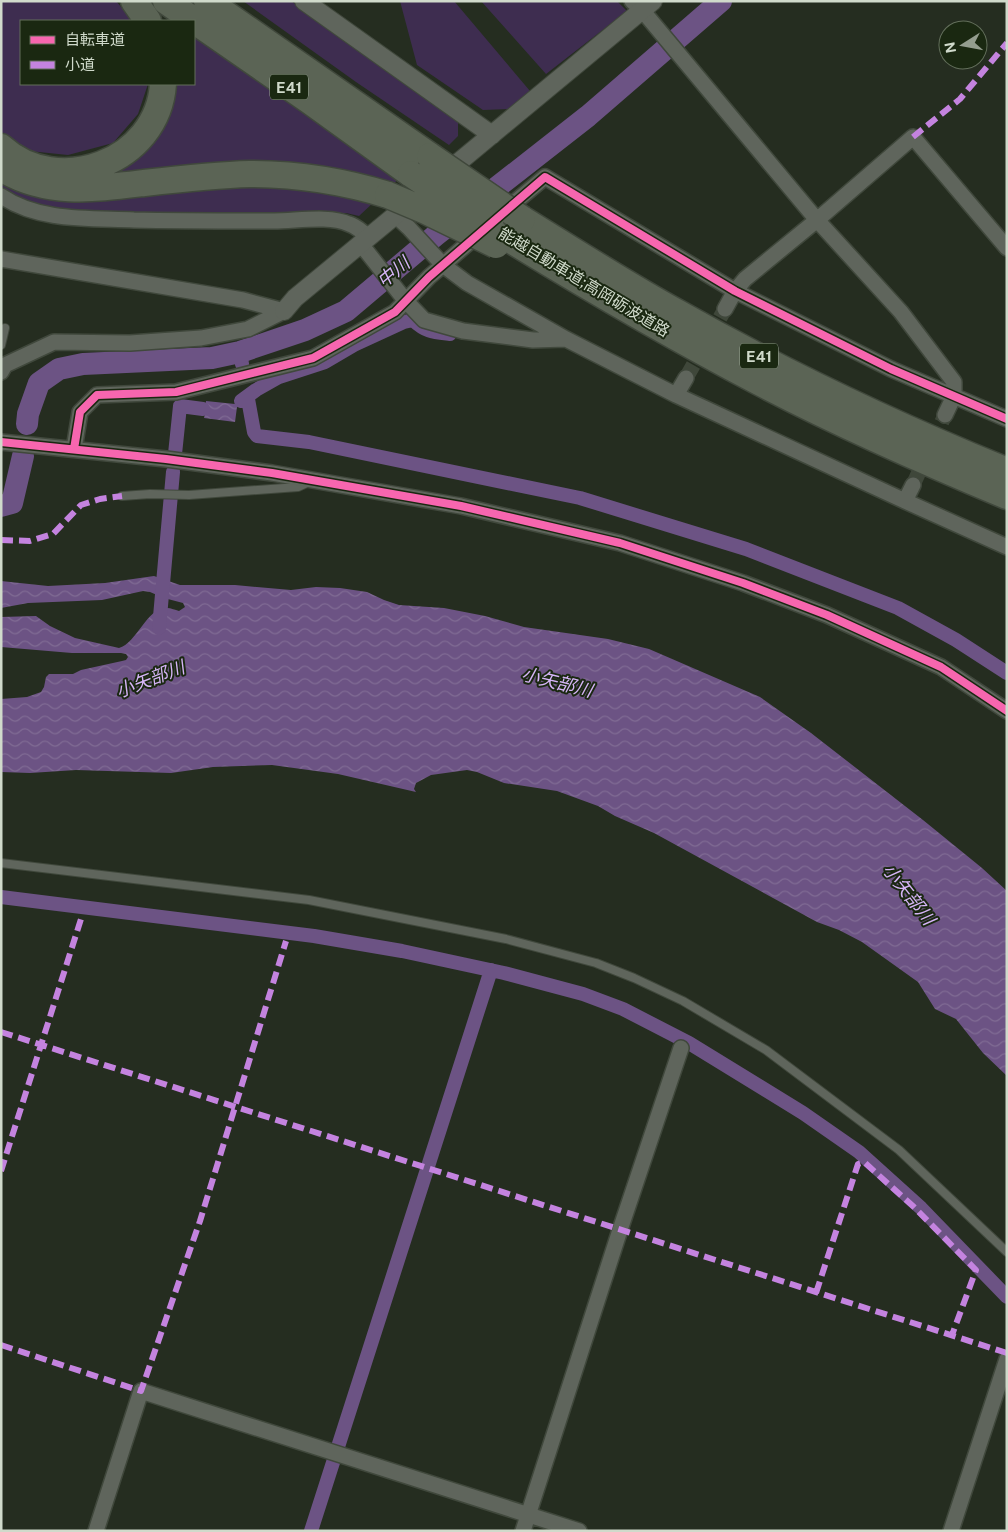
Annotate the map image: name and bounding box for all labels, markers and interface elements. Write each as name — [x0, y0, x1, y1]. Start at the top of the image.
legend — [20, 20, 195, 85]
north arrow — [938, 20, 988, 70]
text: 自転車道 — [65, 31, 125, 48]
text: N — [941, 41, 959, 54]
text: 小道 — [65, 56, 95, 73]
road number: E41 — [270, 74, 308, 100]
street label: 能越自動車道;高岡砺波道路 — [495, 223, 673, 341]
water label: 中川 — [372, 251, 415, 292]
road number: E41 — [740, 344, 778, 368]
water label: 小矢部川 — [113, 656, 189, 702]
water label: 小矢部川 — [520, 663, 596, 701]
water label: 小矢部川 — [879, 859, 941, 930]

